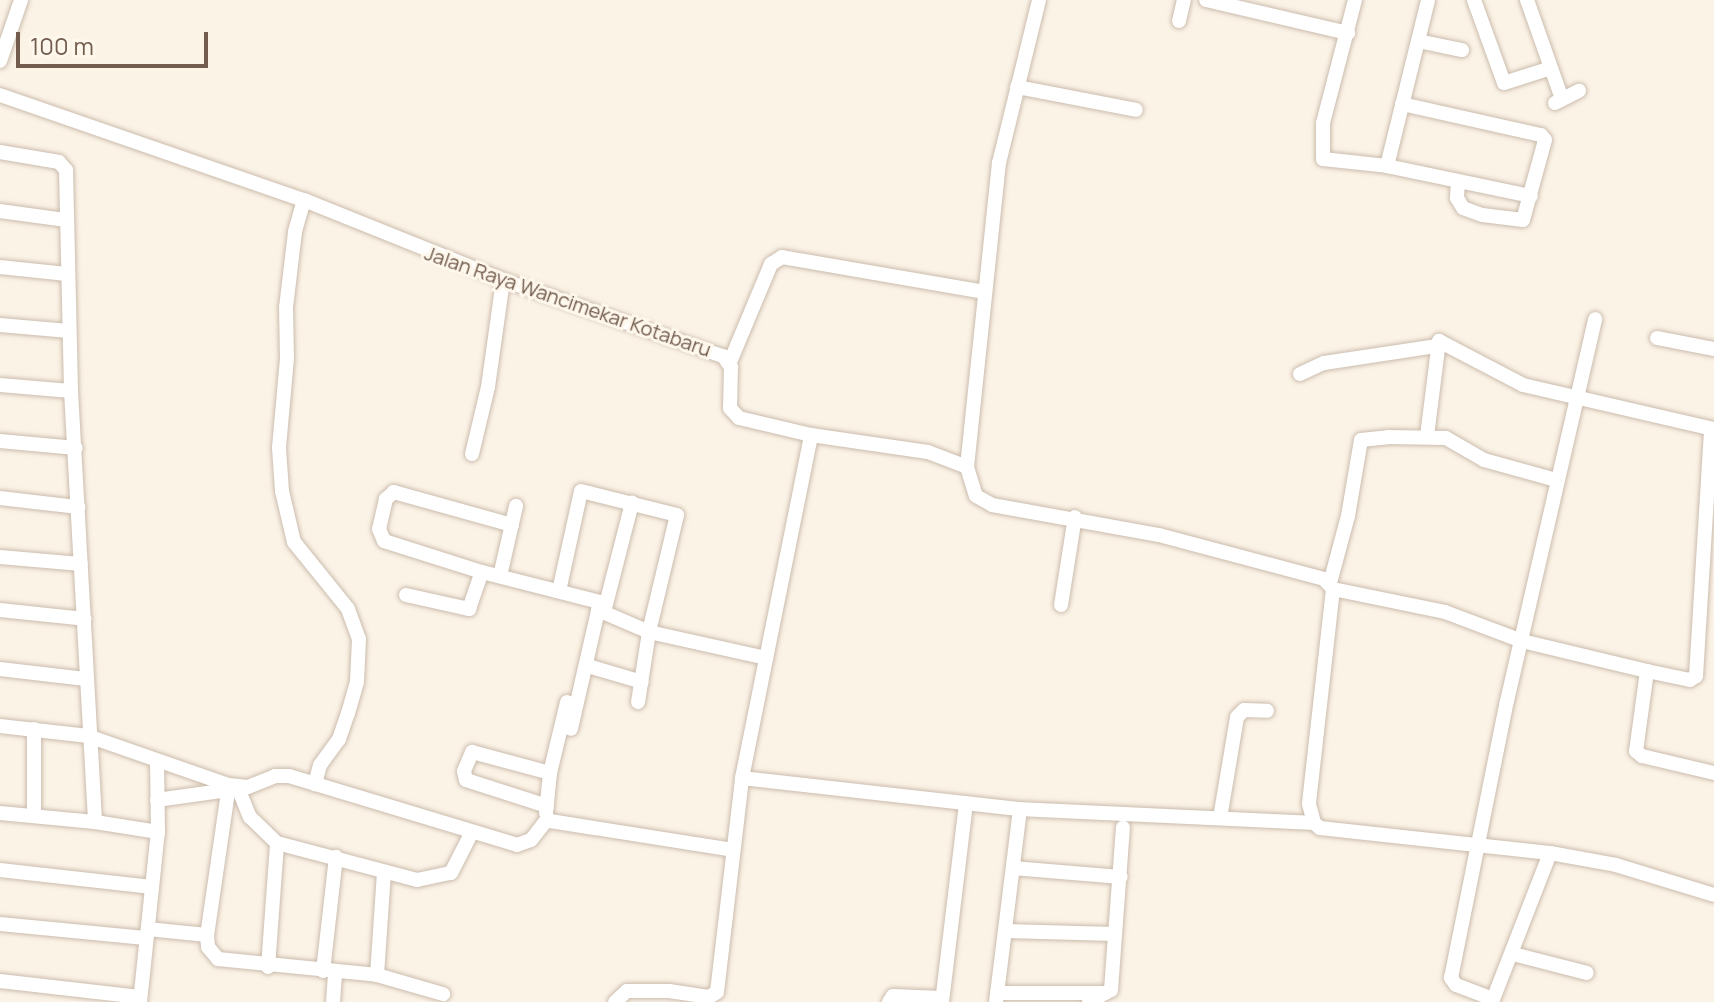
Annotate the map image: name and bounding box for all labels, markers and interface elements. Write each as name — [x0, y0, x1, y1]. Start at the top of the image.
scale bar — [20, 16, 212, 66]
text: 100 m — [30, 29, 94, 62]
street label: Jalan Raya Wancimekar Kotabaru — [422, 241, 714, 361]

